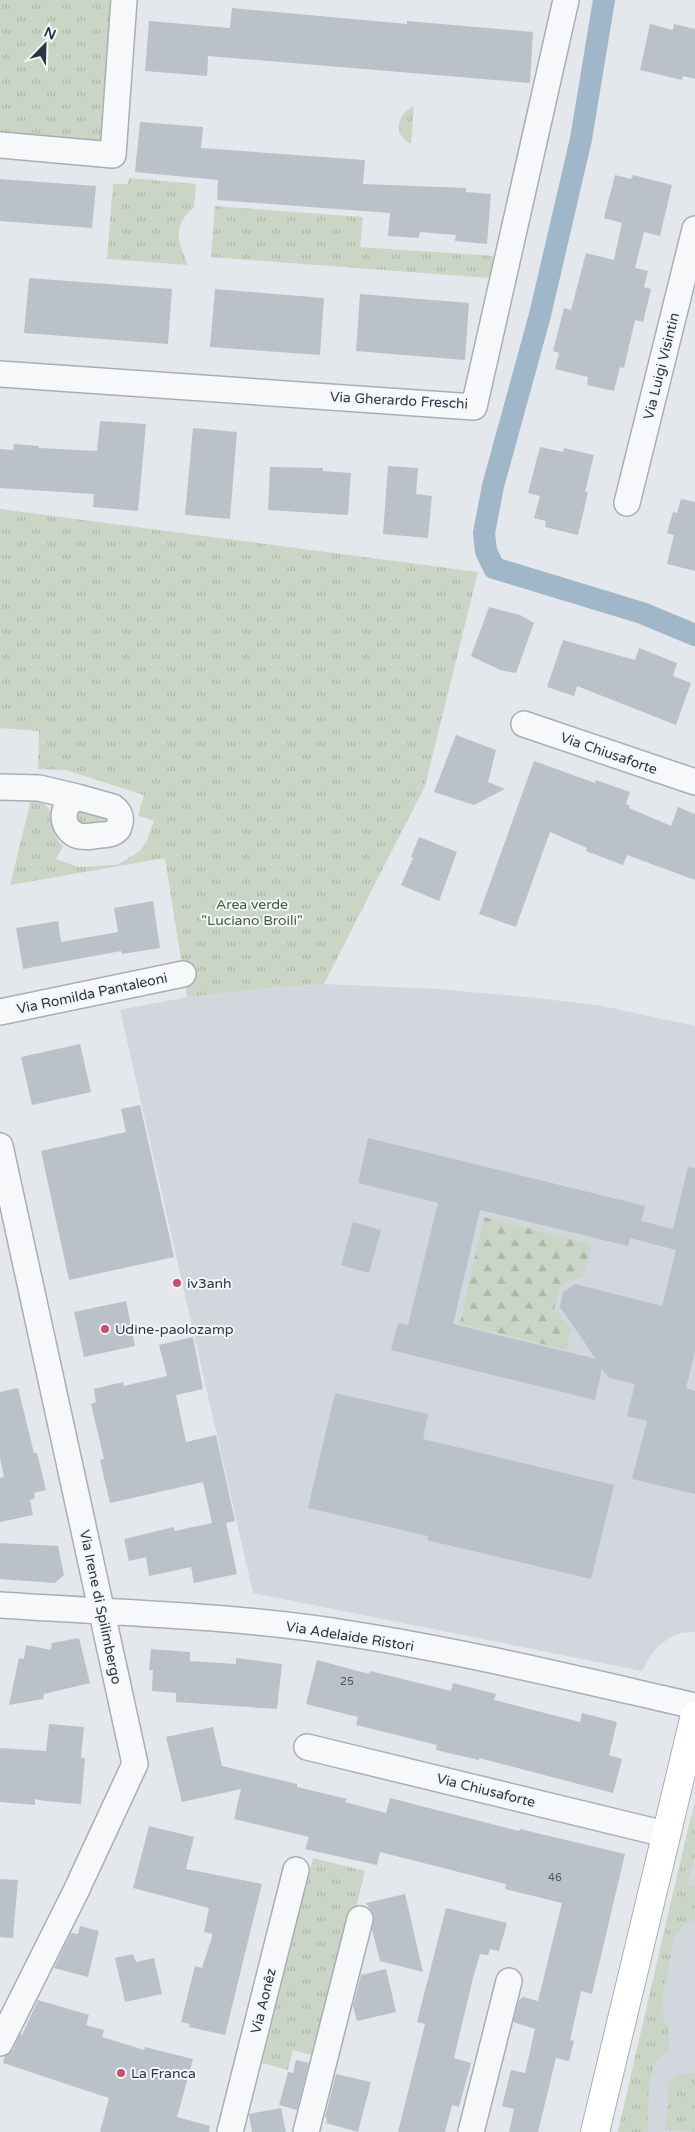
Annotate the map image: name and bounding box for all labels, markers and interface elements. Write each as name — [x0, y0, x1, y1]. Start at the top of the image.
north arrow — [20, 20, 70, 70]
text: N — [41, 23, 58, 44]
street label: Via Luigi Visintin — [640, 311, 683, 421]
street label: Via Gherardo Freschi — [329, 388, 469, 413]
street label: Via Chiusaforte — [558, 729, 660, 778]
park label: Area verde "Luciano Broili" — [201, 896, 303, 929]
street label: Via Romilda Pantaleoni — [15, 969, 169, 1018]
place label: iv3anh — [187, 1275, 232, 1292]
marker: iv3anh — [171, 1277, 183, 1289]
place label: Udine-paolozamp — [115, 1321, 234, 1338]
marker: Udine-paolozamp — [99, 1323, 111, 1335]
street label: Via Irene di Spilimbergo — [76, 1528, 125, 1686]
street label: Via Adelaide Ristori — [285, 1618, 415, 1655]
house number: 25 — [340, 1675, 354, 1688]
street label: Via Chiusaforte — [435, 1770, 537, 1811]
house number: 46 — [548, 1871, 562, 1884]
street label: Via Aonêz — [247, 1967, 280, 2036]
place label: La Franca — [131, 2065, 196, 2082]
marker: La Franca — [115, 2067, 127, 2079]

